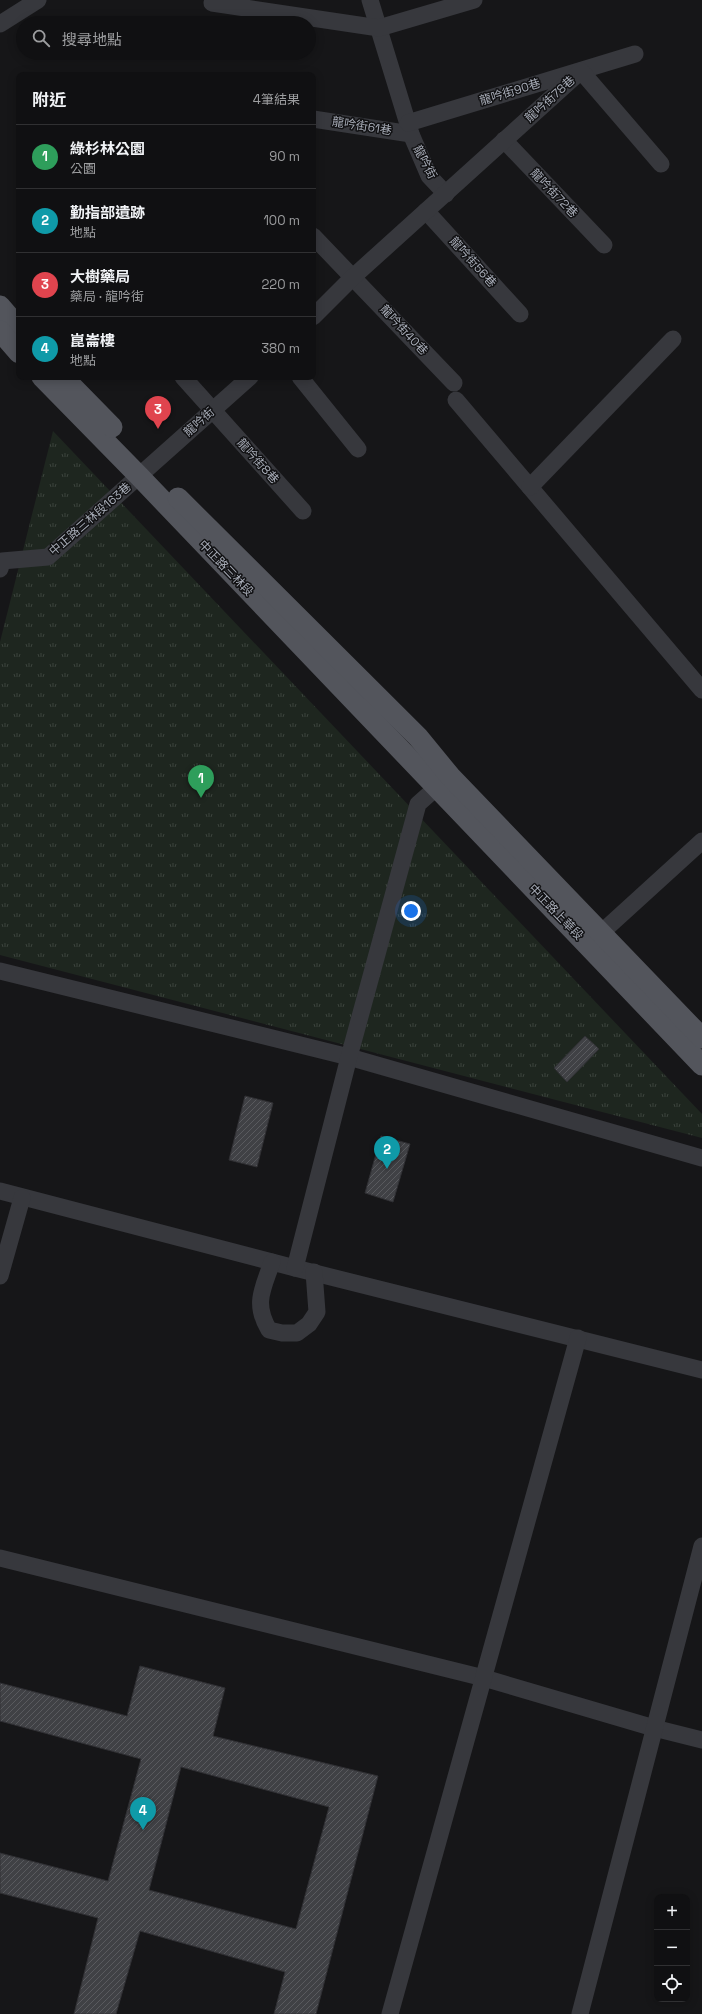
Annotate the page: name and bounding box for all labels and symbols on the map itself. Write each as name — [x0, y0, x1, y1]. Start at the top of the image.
street label: 龍吟街78巷 — [522, 72, 578, 126]
street label: 龍吟街90巷 — [478, 75, 542, 109]
street label: 龍吟街61巷 — [331, 113, 393, 139]
street label: 龍吟街 — [409, 142, 441, 182]
street label: 龍吟街72巷 — [527, 165, 581, 221]
street label: 龍吟街56巷 — [446, 233, 500, 291]
street label: 龍吟街40巷 — [377, 301, 431, 359]
pin: 3 — [145, 396, 171, 429]
street label: 龍吟街 — [180, 404, 218, 440]
street label: 龍吟街8巷 — [233, 435, 283, 487]
street label: 中正路三林段163巷 — [46, 479, 134, 559]
street label: 中正路三林段 — [195, 537, 257, 599]
pin: 1 — [188, 765, 214, 798]
street label: 中正路上華段 — [525, 881, 587, 943]
your location — [401, 901, 421, 921]
pin: 2 — [374, 1136, 400, 1169]
pin: 4 — [130, 1797, 156, 1830]

